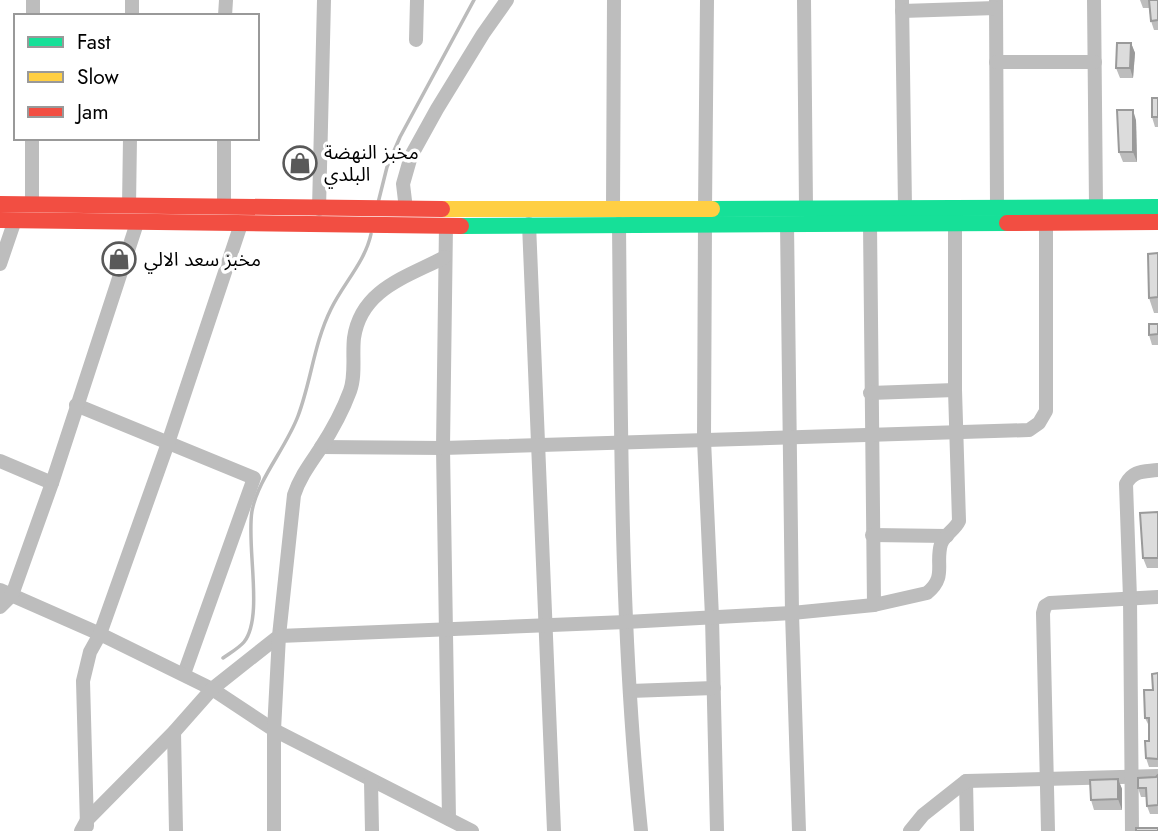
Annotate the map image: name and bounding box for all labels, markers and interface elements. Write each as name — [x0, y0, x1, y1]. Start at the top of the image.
legend — [14, 14, 259, 140]
text: Fast — [77, 27, 110, 57]
text: Slow — [77, 62, 119, 92]
text: Jam — [74, 97, 109, 127]
place label: مخبز النهضة البلدي — [324, 139, 419, 189]
shop icon: مخبز النهضة البلدي — [281, 144, 319, 182]
shop icon: مخبز سعد الالي — [100, 240, 138, 278]
place label: مخبز سعد الالي — [144, 246, 261, 274]

